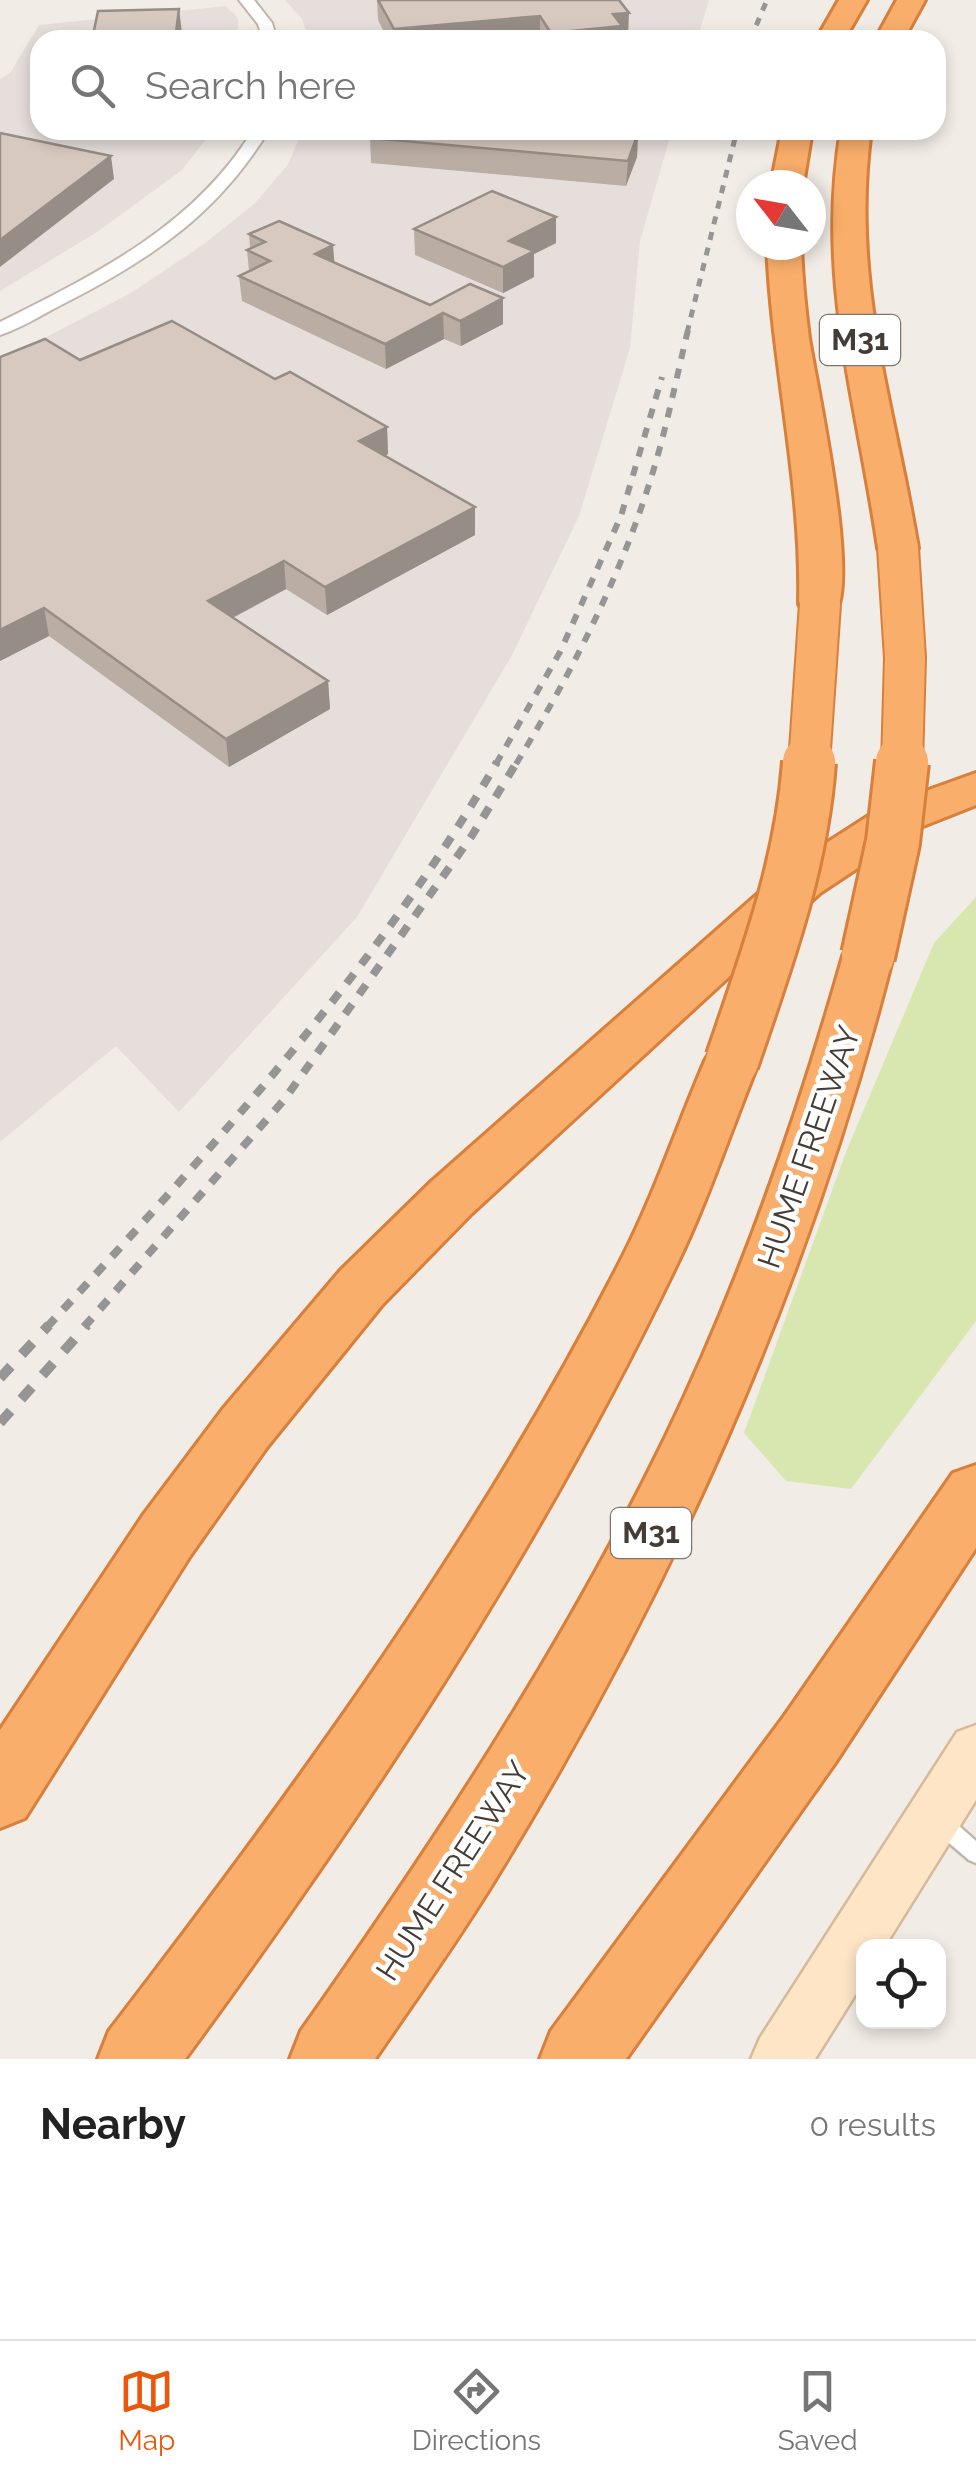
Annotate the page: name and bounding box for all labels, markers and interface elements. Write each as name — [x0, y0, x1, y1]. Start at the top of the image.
search box — [30, 30, 946, 140]
icon: search — [65, 58, 120, 113]
text: Search here — [145, 63, 356, 108]
north arrow — [736, 170, 826, 260]
road number: M31 — [820, 315, 900, 365]
street label: HUME FREEWAY — [750, 1021, 867, 1273]
road number: M31 — [611, 1508, 691, 1558]
street label: HUME FREEWAY — [368, 1754, 537, 1987]
map controls — [856, 1939, 946, 2029]
button: locate — [856, 1939, 946, 2029]
text: Nearby — [40, 2100, 186, 2149]
text: 0 results — [809, 2106, 936, 2143]
tab: Map — [118, 2364, 175, 2457]
tab: Directions — [412, 2364, 541, 2457]
tab: Saved — [778, 2364, 858, 2457]

